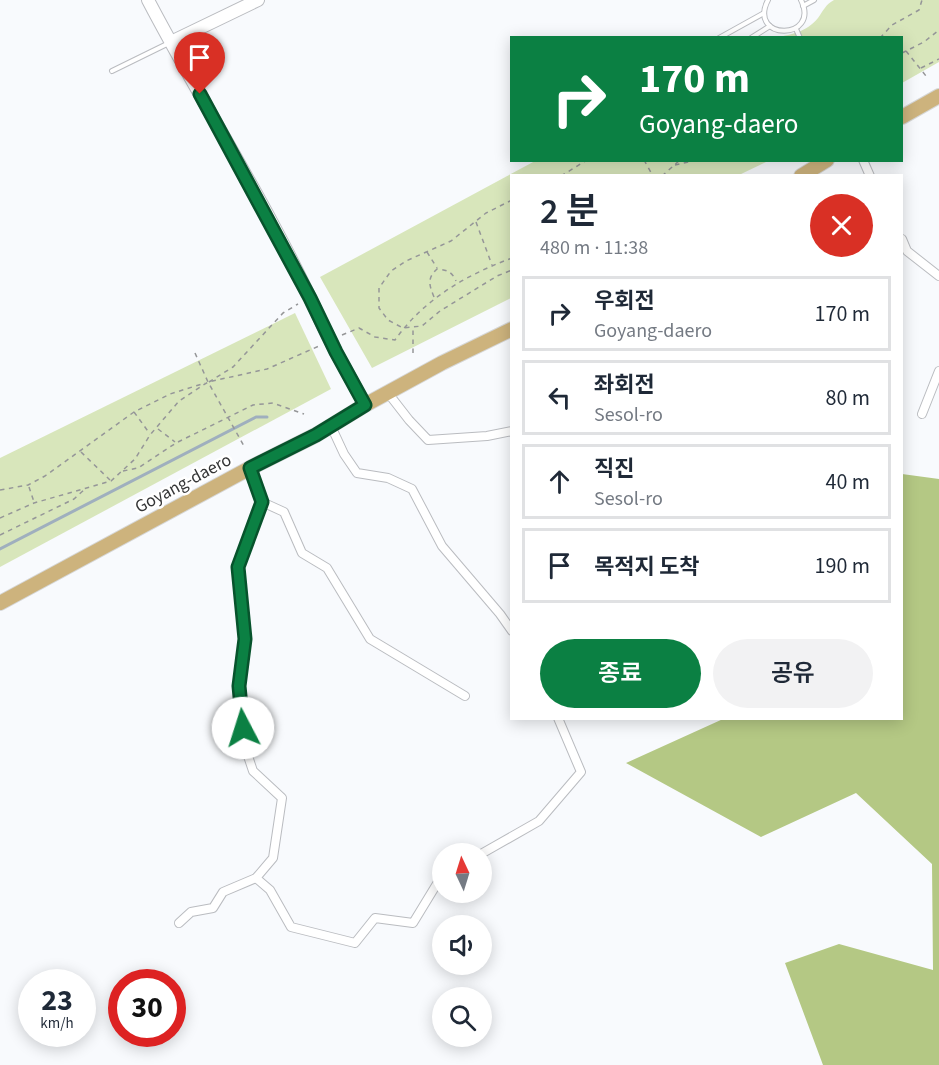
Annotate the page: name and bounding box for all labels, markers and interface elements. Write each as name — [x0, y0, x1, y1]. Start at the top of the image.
pin — [174, 32, 225, 94]
icon: arrive — [183, 41, 216, 74]
text: 170 m — [639, 49, 750, 109]
icon: right — [540, 60, 618, 138]
text: Goyang-daero — [639, 105, 798, 144]
text: 2 분 — [540, 186, 599, 237]
button: close — [810, 194, 873, 257]
text: 480 m · 11:38 — [540, 234, 648, 262]
text: 우회전 — [594, 285, 655, 317]
icon: right — [543, 297, 576, 330]
text: 170 m — [815, 298, 870, 330]
text: Goyang-daero — [594, 317, 712, 345]
text: 좌회전 — [594, 369, 655, 401]
icon: left — [543, 381, 576, 414]
text: 80 m — [825, 382, 870, 414]
text: Sesol-ro — [594, 401, 663, 429]
street label: Goyang-daero — [130, 447, 236, 519]
text: 직진 — [594, 453, 634, 485]
icon: ahead — [543, 465, 576, 498]
text: 40 m — [825, 466, 870, 498]
text: Sesol-ro — [594, 485, 663, 513]
icon: arrive — [543, 549, 576, 582]
text: 190 m — [815, 550, 870, 582]
text: 목적지 도착 — [594, 551, 700, 583]
button: 종료 — [540, 639, 701, 708]
button: 공유 — [713, 639, 873, 708]
position arrow — [211, 696, 275, 760]
north arrow — [432, 843, 492, 903]
map controls — [432, 843, 492, 1047]
button: sound — [432, 915, 492, 975]
speed limit sign: 30 — [108, 969, 186, 1047]
text: 23 — [41, 979, 73, 1022]
button: search — [432, 987, 492, 1047]
text: km/h — [40, 1013, 74, 1034]

